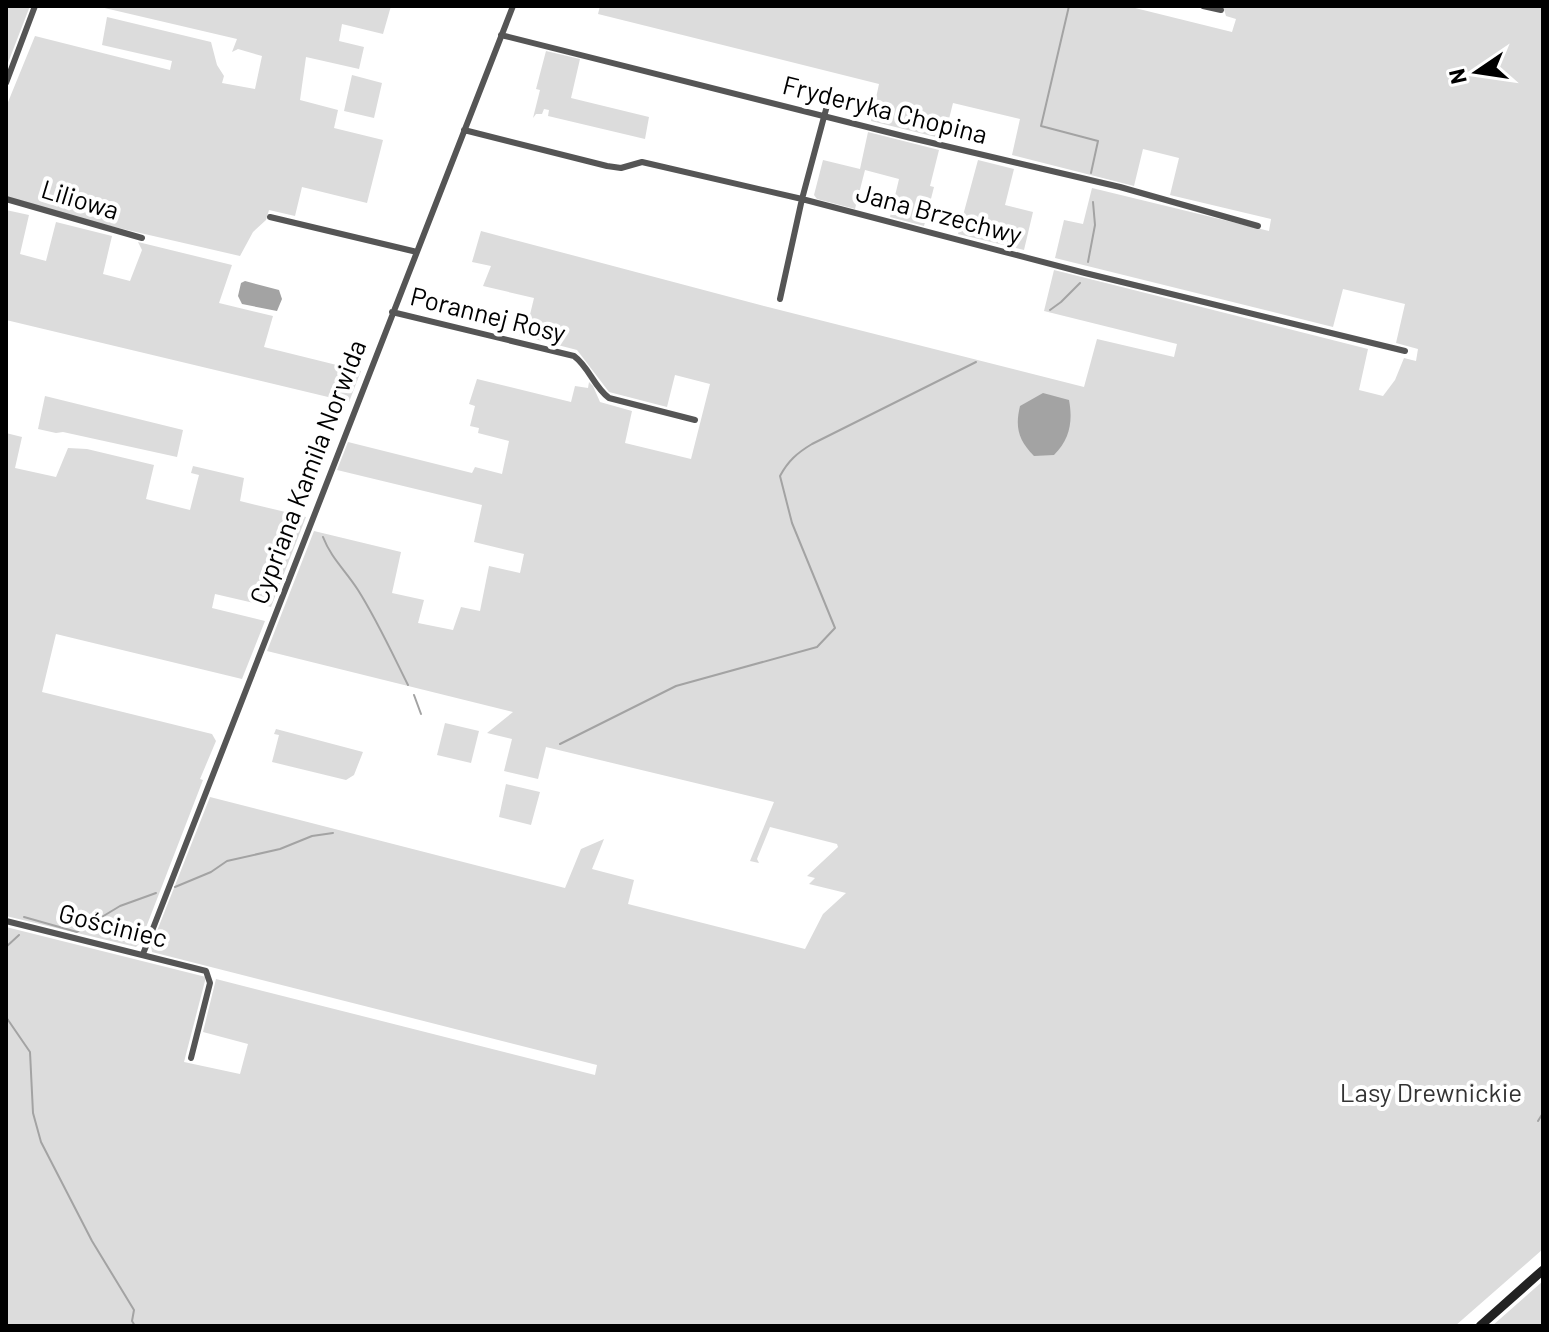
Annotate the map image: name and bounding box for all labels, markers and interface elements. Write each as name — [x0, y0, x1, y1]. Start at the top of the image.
north arrow — [1437, 32, 1517, 112]
text: N — [1442, 67, 1471, 87]
street label: Fryderyka Chopina — [780, 68, 991, 149]
street label: Liliowa — [38, 172, 123, 225]
street label: Jana Brzechwy — [853, 176, 1026, 250]
street label: Porannej Rosy — [408, 279, 569, 348]
street label: Cypriana Kamila Norwida — [242, 335, 371, 608]
street label: Gościniec — [56, 896, 171, 953]
park label: Lasy Drewnickie — [1340, 1076, 1522, 1107]

